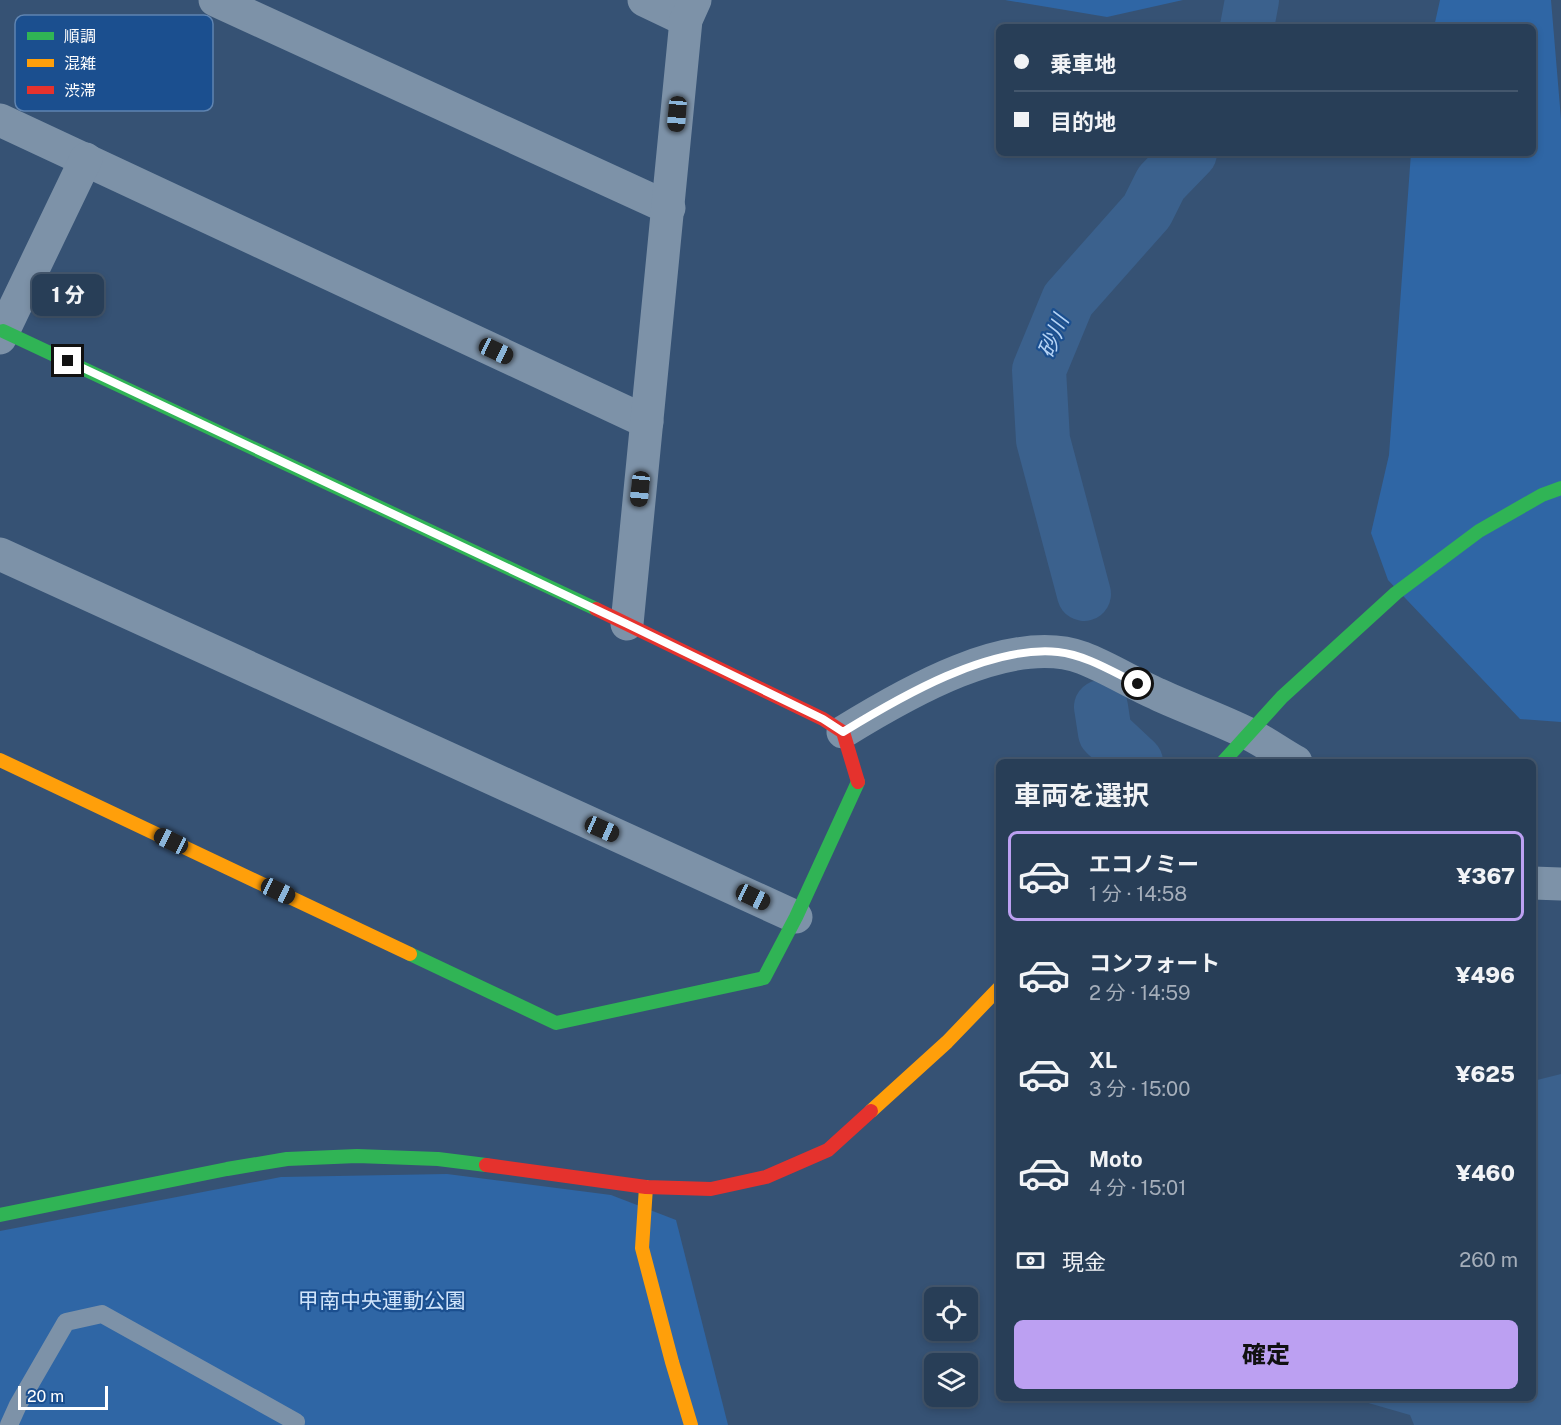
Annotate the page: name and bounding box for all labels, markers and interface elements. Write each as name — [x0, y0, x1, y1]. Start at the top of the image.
legend — [15, 15, 213, 111]
text: 順調 — [64, 27, 96, 46]
text: 乗車地 — [1050, 51, 1116, 77]
text: 混雑 — [64, 54, 96, 73]
text: 渋滞 — [64, 81, 96, 100]
car — [666, 95, 688, 133]
text: 目的地 — [1050, 109, 1116, 135]
callout: 1 分 — [32, 274, 104, 316]
text: 1 分 — [51, 283, 85, 307]
water label: 砂川 — [1032, 309, 1074, 361]
car — [476, 335, 516, 367]
route end — [54, 347, 81, 374]
car — [629, 470, 651, 508]
route start — [1124, 670, 1151, 697]
text: 車両を選択 — [1014, 779, 1149, 811]
car — [582, 813, 622, 845]
car — [151, 825, 191, 857]
icon: car — [1017, 849, 1071, 903]
text: エコノミー — [1089, 851, 1199, 877]
text: ¥367 — [1456, 863, 1515, 889]
car — [258, 875, 298, 907]
car — [733, 881, 773, 913]
text: 1 分 · 14:58 — [1089, 882, 1187, 906]
icon: car — [1017, 948, 1071, 1002]
text: コンフォート — [1089, 950, 1220, 976]
text: ¥496 — [1456, 962, 1515, 988]
text: 2 分 · 14:59 — [1089, 981, 1190, 1005]
icon: car — [1017, 1047, 1071, 1101]
text: XL — [1089, 1047, 1117, 1073]
text: ¥625 — [1456, 1061, 1515, 1087]
text: 3 分 · 15:00 — [1089, 1077, 1190, 1101]
icon: car — [1017, 1146, 1071, 1200]
text: Moto — [1089, 1146, 1143, 1172]
text: ¥460 — [1456, 1160, 1515, 1186]
text: 4 分 · 15:01 — [1089, 1176, 1186, 1200]
icon: cash — [1014, 1244, 1047, 1277]
text: 260 m — [1459, 1248, 1518, 1272]
text: 現金 — [1062, 1249, 1106, 1275]
map controls — [924, 1287, 978, 1407]
button: locate — [924, 1287, 978, 1341]
park label: 甲南中央運動公園 — [298, 1288, 466, 1313]
button: 確定 — [1014, 1320, 1518, 1389]
button: layers — [924, 1353, 978, 1407]
scale bar — [18, 1383, 108, 1410]
text: 20 m — [27, 1387, 64, 1406]

